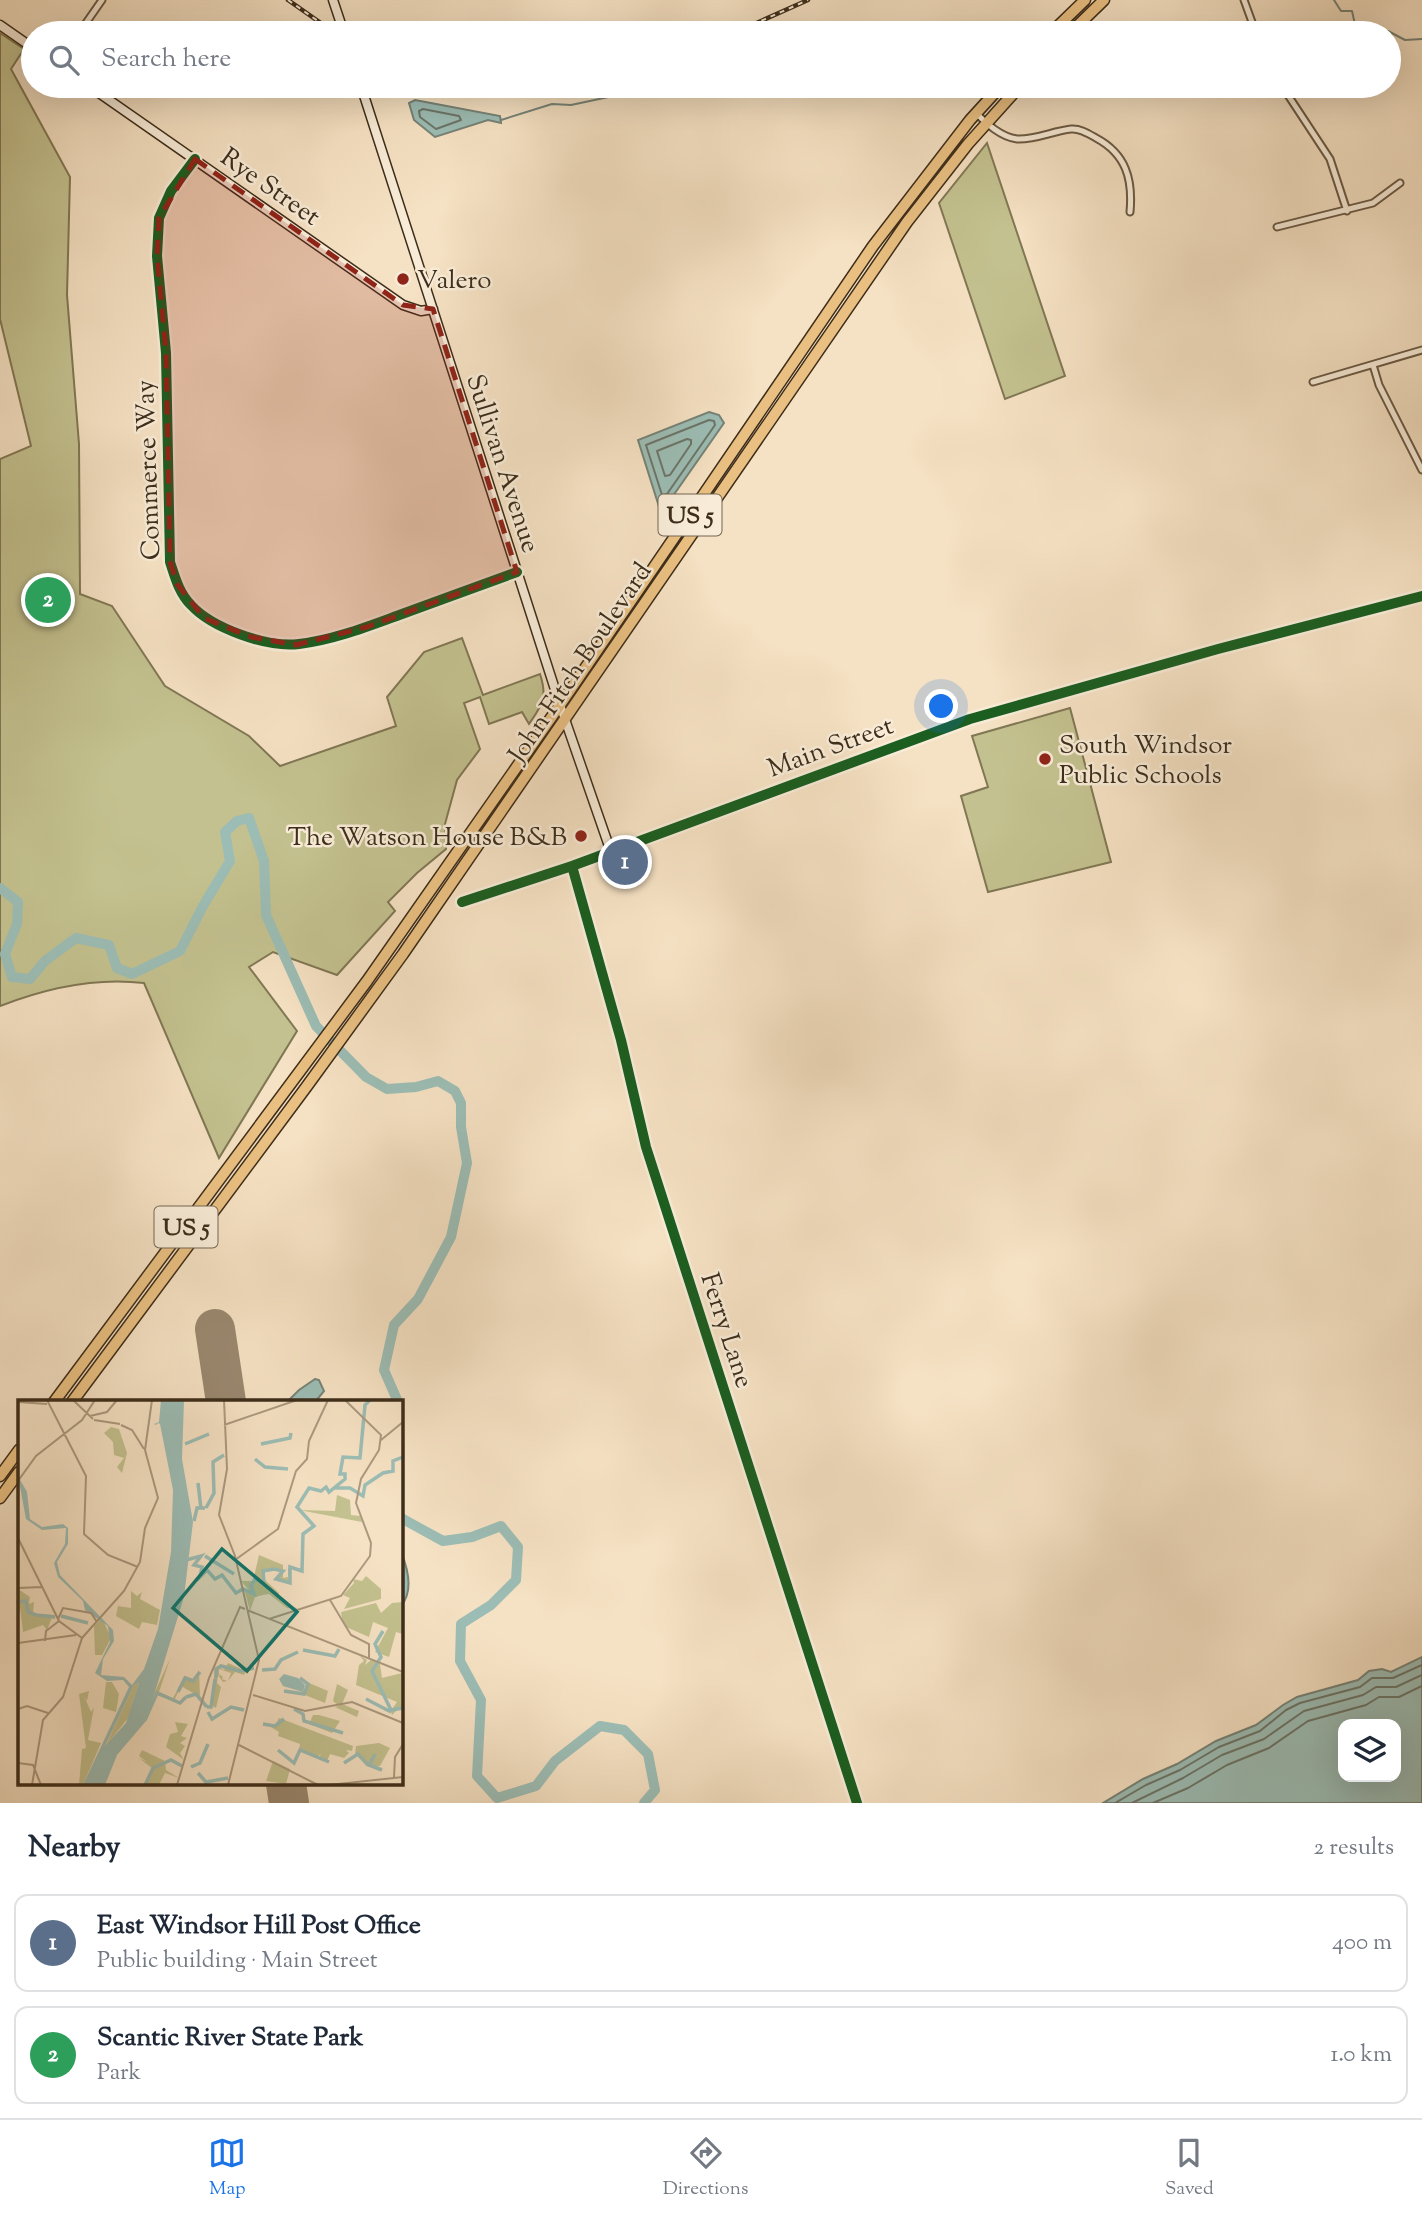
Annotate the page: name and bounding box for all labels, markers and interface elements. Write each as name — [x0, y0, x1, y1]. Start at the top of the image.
search box — [21, 21, 1401, 98]
icon: search — [45, 41, 83, 79]
text: Search here — [101, 41, 231, 78]
street label: Rye Street — [212, 140, 327, 236]
place label: Valero — [417, 263, 492, 300]
marker: Valero — [395, 271, 411, 287]
street label: Sullivan Avenue — [455, 370, 548, 558]
street label: Commerce Way — [128, 379, 171, 561]
road number: US 5 — [658, 494, 722, 536]
street label: John Fitch Boulevard — [499, 556, 662, 773]
pin: 2 — [25, 574, 71, 626]
your location — [924, 689, 958, 723]
street label: Main Street — [763, 708, 899, 788]
place label: South Windsor Public Schools — [1059, 728, 1232, 795]
marker: South Windsor Public Schools — [1037, 751, 1053, 767]
place label: The Watson House B&B — [288, 820, 567, 857]
marker: The Watson House B&B — [573, 828, 589, 844]
pin: 1 — [602, 836, 648, 888]
road number: US 5 — [154, 1206, 218, 1247]
street label: Ferry Lane — [690, 1268, 762, 1393]
inset map — [18, 1400, 402, 1786]
map controls — [1338, 1719, 1401, 1782]
button: layers — [1338, 1719, 1401, 1782]
text: Nearby — [28, 1827, 120, 1870]
text: 2 results — [1314, 1832, 1394, 1865]
text: East Windsor Hill Post Office — [97, 1908, 421, 1945]
text: 1 — [49, 1927, 57, 1960]
text: 400 m — [1332, 1927, 1392, 1960]
text: Public building · Main Street — [97, 1945, 378, 1978]
text: Scantic River State Park — [97, 2020, 363, 2057]
text: 2 — [48, 2039, 58, 2072]
text: 1.0 km — [1330, 2039, 1392, 2072]
text: Park — [97, 2057, 141, 2090]
tab: Map — [208, 2134, 246, 2203]
tab: Directions — [663, 2134, 748, 2203]
tab: Saved — [1165, 2134, 1214, 2203]

